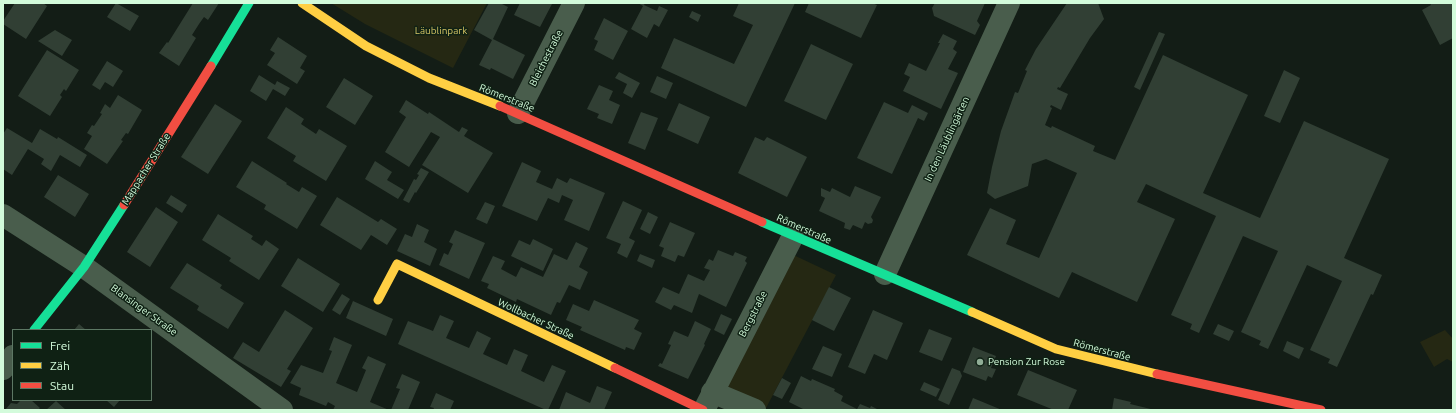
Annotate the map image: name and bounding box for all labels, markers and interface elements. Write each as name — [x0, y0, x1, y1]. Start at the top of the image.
park label: Läublinpark — [415, 25, 467, 37]
street label: Bleichestraße — [527, 28, 565, 88]
street label: Römerstraße — [478, 81, 536, 115]
street label: In den Läublingärten — [922, 95, 972, 183]
street label: Mappacher Straße — [119, 131, 173, 207]
street label: Römerstraße — [775, 212, 833, 246]
street label: Blansinger Straße — [108, 282, 180, 338]
street label: Bergstraße — [736, 289, 770, 339]
street label: Wollbacher Straße — [496, 296, 576, 342]
legend — [12, 329, 152, 401]
street label: Römerstraße — [1072, 337, 1132, 363]
text: Frei — [50, 339, 70, 352]
place label: Pension Zur Rose — [988, 356, 1065, 368]
marker: Pension Zur Rose — [975, 357, 985, 367]
text: Zäh — [50, 359, 70, 372]
text: Stau — [50, 379, 74, 392]

